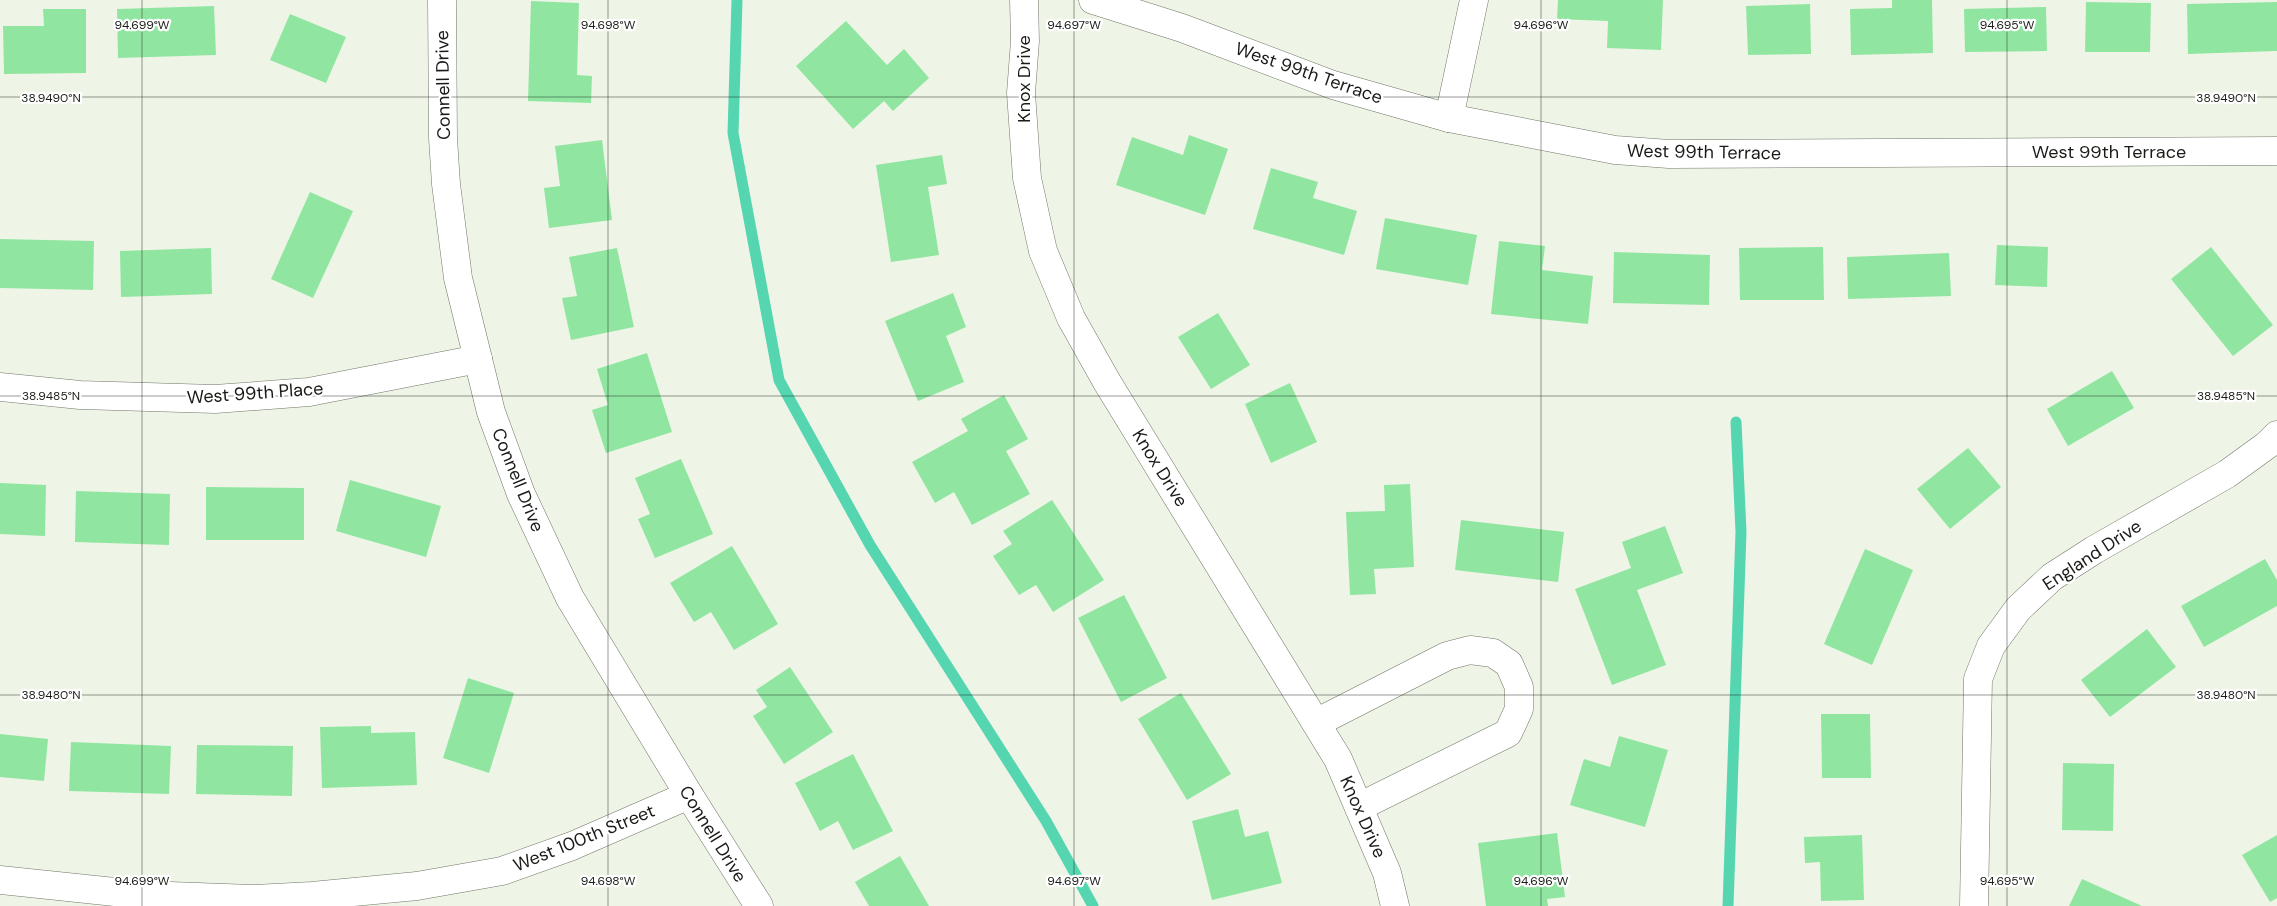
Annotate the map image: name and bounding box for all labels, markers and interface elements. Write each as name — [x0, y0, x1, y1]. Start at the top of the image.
text: 94.699°W — [115, 17, 170, 33]
text: 94.698°W — [581, 17, 636, 33]
text: 94.697°W — [1047, 17, 1101, 33]
text: 94.696°W — [1514, 17, 1569, 33]
text: 94.695°W — [1980, 17, 2035, 33]
street label: Connell Drive — [430, 30, 456, 140]
street label: Knox Drive — [1012, 35, 1036, 123]
street label: West 99th Terrace — [1232, 37, 1386, 109]
text: 38.9490°N — [21, 90, 81, 106]
text: 38.9490°N — [2196, 90, 2256, 106]
street label: West 99th Terrace — [1627, 139, 1781, 165]
street label: West 99th Terrace — [2032, 140, 2186, 164]
street label: West 99th Place — [186, 376, 324, 410]
text: 38.9485°N — [22, 388, 80, 404]
text: 38.9485°N — [2197, 388, 2255, 404]
street label: Connell Drive — [486, 425, 550, 535]
street label: Knox Drive — [1127, 425, 1193, 511]
street label: England Drive — [2038, 514, 2146, 596]
text: 38.9480°N — [21, 687, 81, 703]
text: 38.9480°N — [2196, 687, 2256, 703]
street label: Knox Drive — [1334, 772, 1392, 862]
street label: Connell Drive — [674, 781, 752, 887]
street label: West 100th Street — [510, 799, 658, 877]
text: 94.699°W — [115, 873, 170, 889]
text: 94.698°W — [581, 873, 636, 889]
text: 94.697°W — [1047, 873, 1101, 889]
text: 94.696°W — [1514, 873, 1569, 889]
text: 94.695°W — [1980, 873, 2035, 889]

